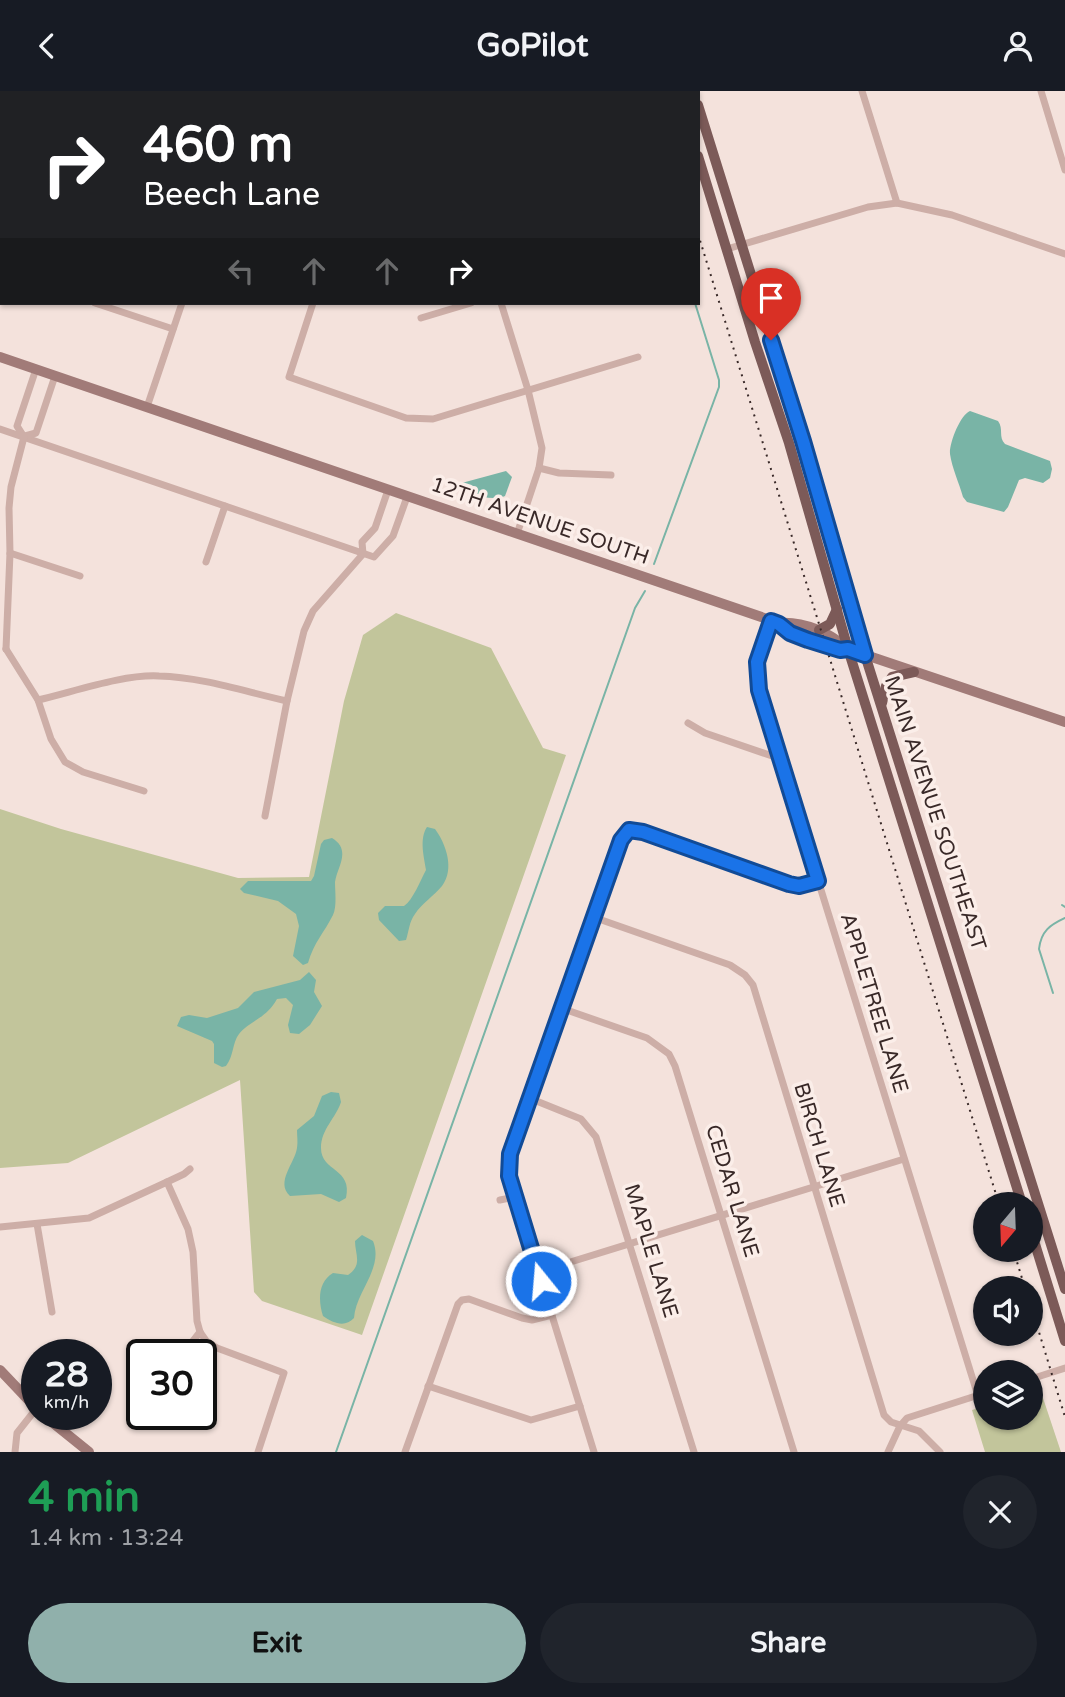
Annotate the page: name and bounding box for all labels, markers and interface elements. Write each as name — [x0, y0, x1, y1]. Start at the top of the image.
icon: back — [28, 27, 66, 65]
text: GoPilot — [477, 27, 588, 65]
icon: person — [999, 27, 1037, 65]
text: 460 m — [143, 116, 293, 175]
icon: right — [28, 119, 119, 210]
text: Beech Lane — [143, 176, 320, 214]
icon: left — [222, 252, 260, 290]
icon: ahead — [295, 252, 333, 290]
icon: ahead — [368, 252, 406, 290]
icon: right — [441, 252, 479, 290]
pin — [741, 268, 801, 340]
icon: arrive — [752, 279, 790, 317]
street label: 12TH AVENUE SOUTH — [427, 472, 653, 570]
street label: MAIN AVENUE SOUTHEAST — [879, 673, 991, 954]
street label: APPLETREE LANE — [835, 910, 913, 1096]
street label: BIRCH LANE — [788, 1080, 850, 1210]
street label: CEDAR LANE — [700, 1122, 764, 1260]
street label: MAPLE LANE — [619, 1181, 683, 1321]
north arrow — [973, 1192, 1043, 1262]
map controls — [973, 1192, 1043, 1430]
position arrow — [504, 1244, 578, 1318]
button: sound — [973, 1276, 1043, 1346]
speed limit sign: 30 — [126, 1339, 217, 1430]
text: 28 — [45, 1354, 88, 1396]
button: layers — [973, 1360, 1043, 1430]
text: km/h — [44, 1391, 89, 1413]
text: 4 min — [28, 1472, 140, 1523]
button: close — [963, 1475, 1037, 1549]
text: 1.4 km · 13:24 — [28, 1524, 184, 1552]
button: Exit — [28, 1603, 526, 1683]
button: Share — [540, 1603, 1037, 1683]

